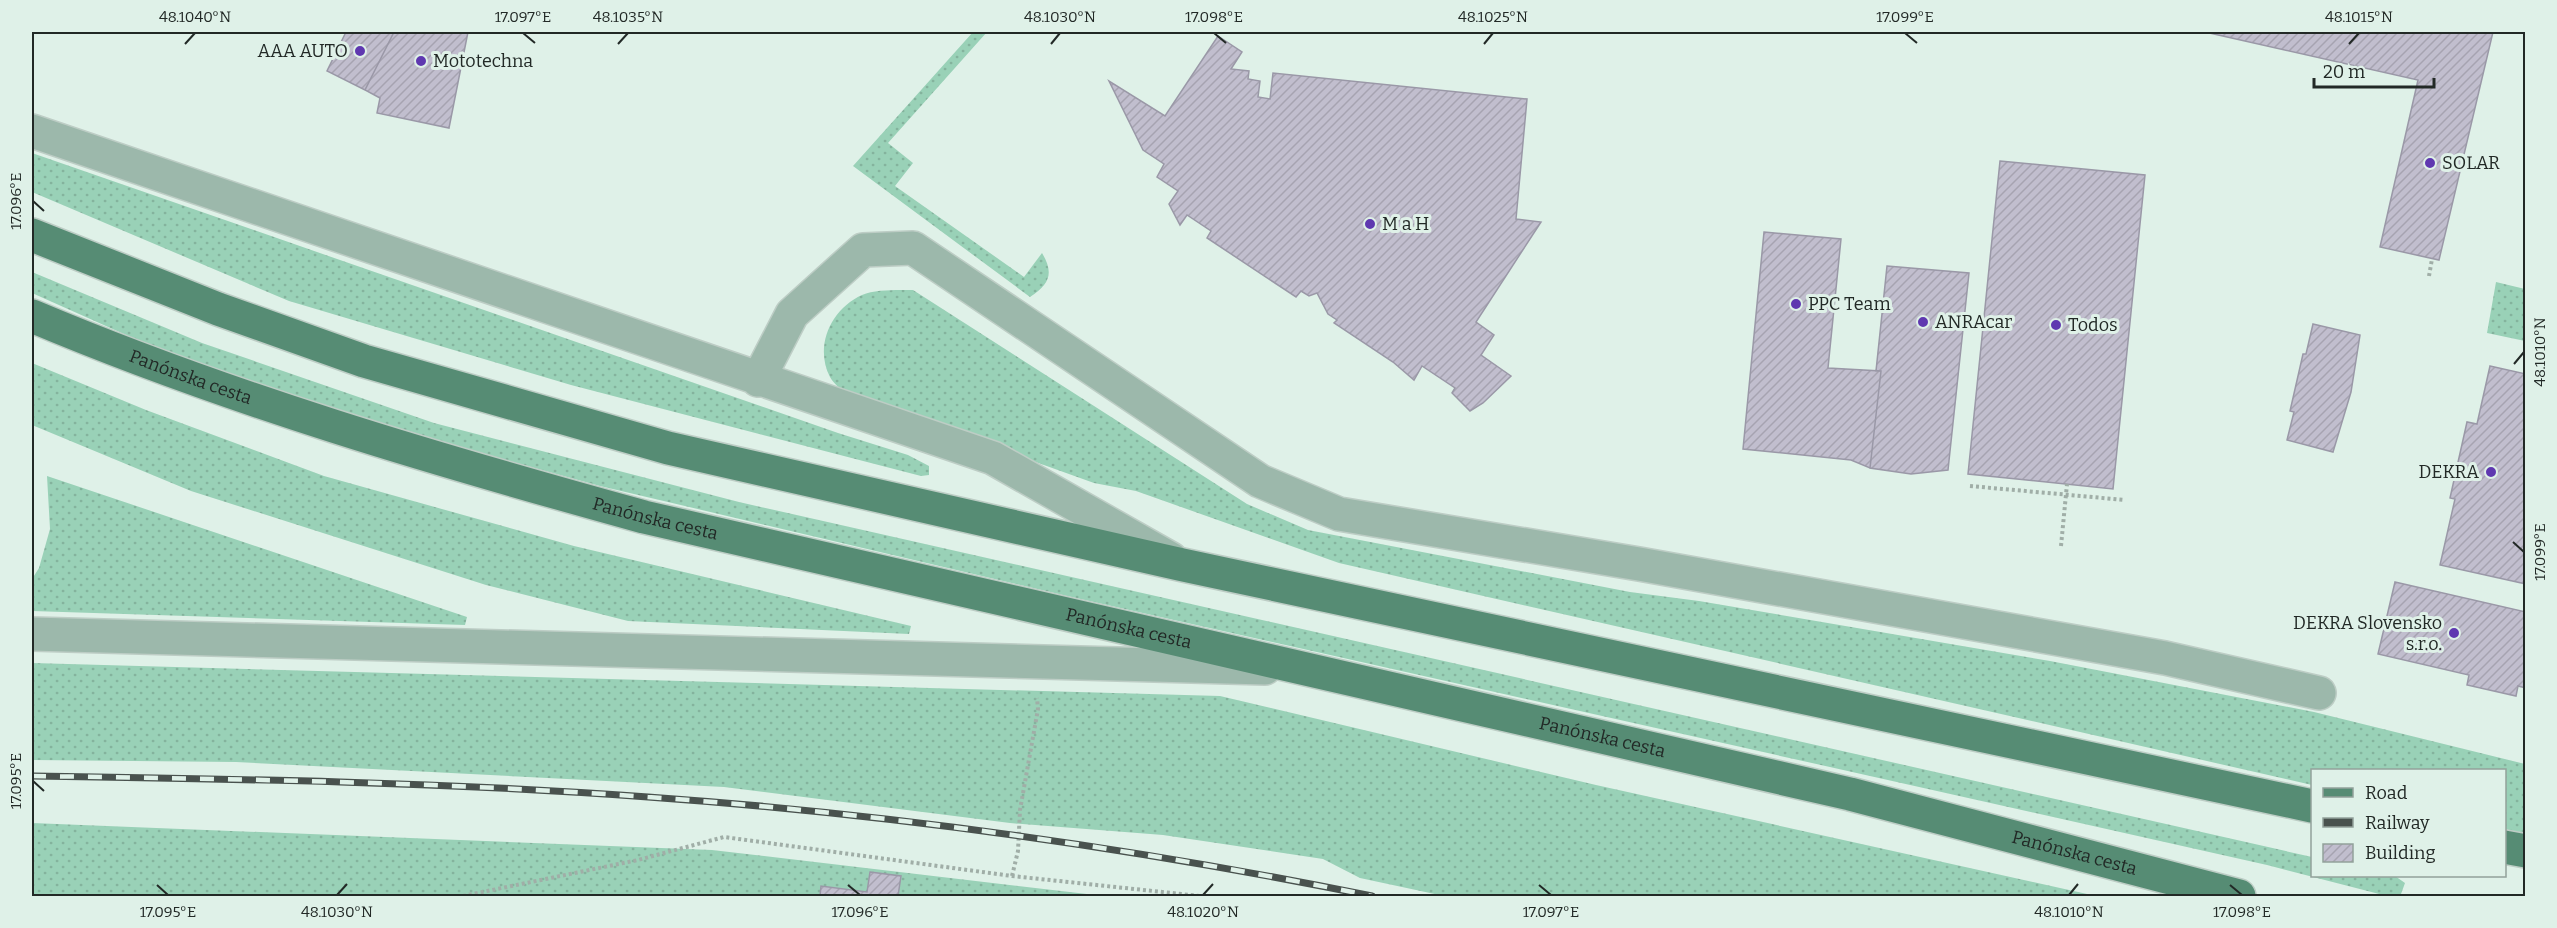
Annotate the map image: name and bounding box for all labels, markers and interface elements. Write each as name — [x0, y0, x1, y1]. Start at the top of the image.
text: 48.1040°N — [159, 8, 231, 26]
text: 17.097°E — [495, 8, 551, 26]
text: 48.1035°N — [593, 8, 663, 26]
text: 48.1030°N — [1024, 8, 1096, 26]
text: 17.098°E — [1185, 8, 1243, 26]
text: 48.1025°N — [1458, 8, 1528, 26]
text: 17.099°E — [1876, 8, 1934, 26]
text: 48.1015°N — [2325, 8, 2393, 26]
place label: AAA AUTO — [257, 40, 348, 62]
marker: AAA AUTO — [353, 44, 367, 58]
place label: Mototechna — [433, 50, 533, 72]
scale bar — [2314, 51, 2434, 89]
marker: Mototechna — [414, 54, 428, 68]
text: 20 m — [2323, 61, 2365, 83]
place label: SOLAR — [2442, 152, 2500, 174]
marker: SOLAR — [2423, 156, 2437, 170]
text: 17.096°E — [7, 172, 25, 230]
place label: M a H — [1382, 213, 1429, 235]
marker: M a H — [1363, 217, 1377, 231]
place label: PPC Team — [1808, 293, 1891, 315]
marker: PPC Team — [1789, 297, 1803, 311]
place label: ANRAcar — [1935, 311, 2012, 333]
place label: Todos — [2068, 314, 2118, 336]
marker: ANRAcar — [1916, 315, 1930, 329]
text: 48.1010°N — [2531, 317, 2549, 387]
marker: Todos — [2049, 318, 2063, 332]
street label: Panónska cesta — [126, 345, 255, 409]
place label: DEKRA — [2418, 461, 2479, 483]
marker: DEKRA — [2484, 465, 2498, 479]
street label: Panónska cesta — [590, 492, 720, 545]
text: 17.099°E — [2531, 523, 2549, 581]
street label: Panónska cesta — [1064, 603, 1194, 653]
place label: DEKRA Slovensko s.r.o. — [2293, 612, 2442, 655]
marker: DEKRA Slovensko s.r.o. — [2447, 626, 2461, 640]
street label: Panónska cesta — [1537, 712, 1668, 762]
text: 17.095°E — [7, 753, 25, 809]
legend — [2311, 769, 2506, 877]
text: Road — [2365, 782, 2408, 804]
text: Railway — [2365, 812, 2430, 834]
street label: Panónska cesta — [2009, 826, 2140, 880]
text: Building — [2365, 842, 2436, 864]
text: 17.095°E — [140, 903, 196, 921]
text: 48.1030°N — [301, 903, 373, 921]
text: 17.096°E — [831, 903, 889, 921]
text: 48.1020°N — [1167, 903, 1239, 921]
text: 17.097°E — [1523, 903, 1579, 921]
text: 48.1010°N — [2034, 903, 2104, 921]
text: 17.098°E — [2213, 903, 2271, 921]

